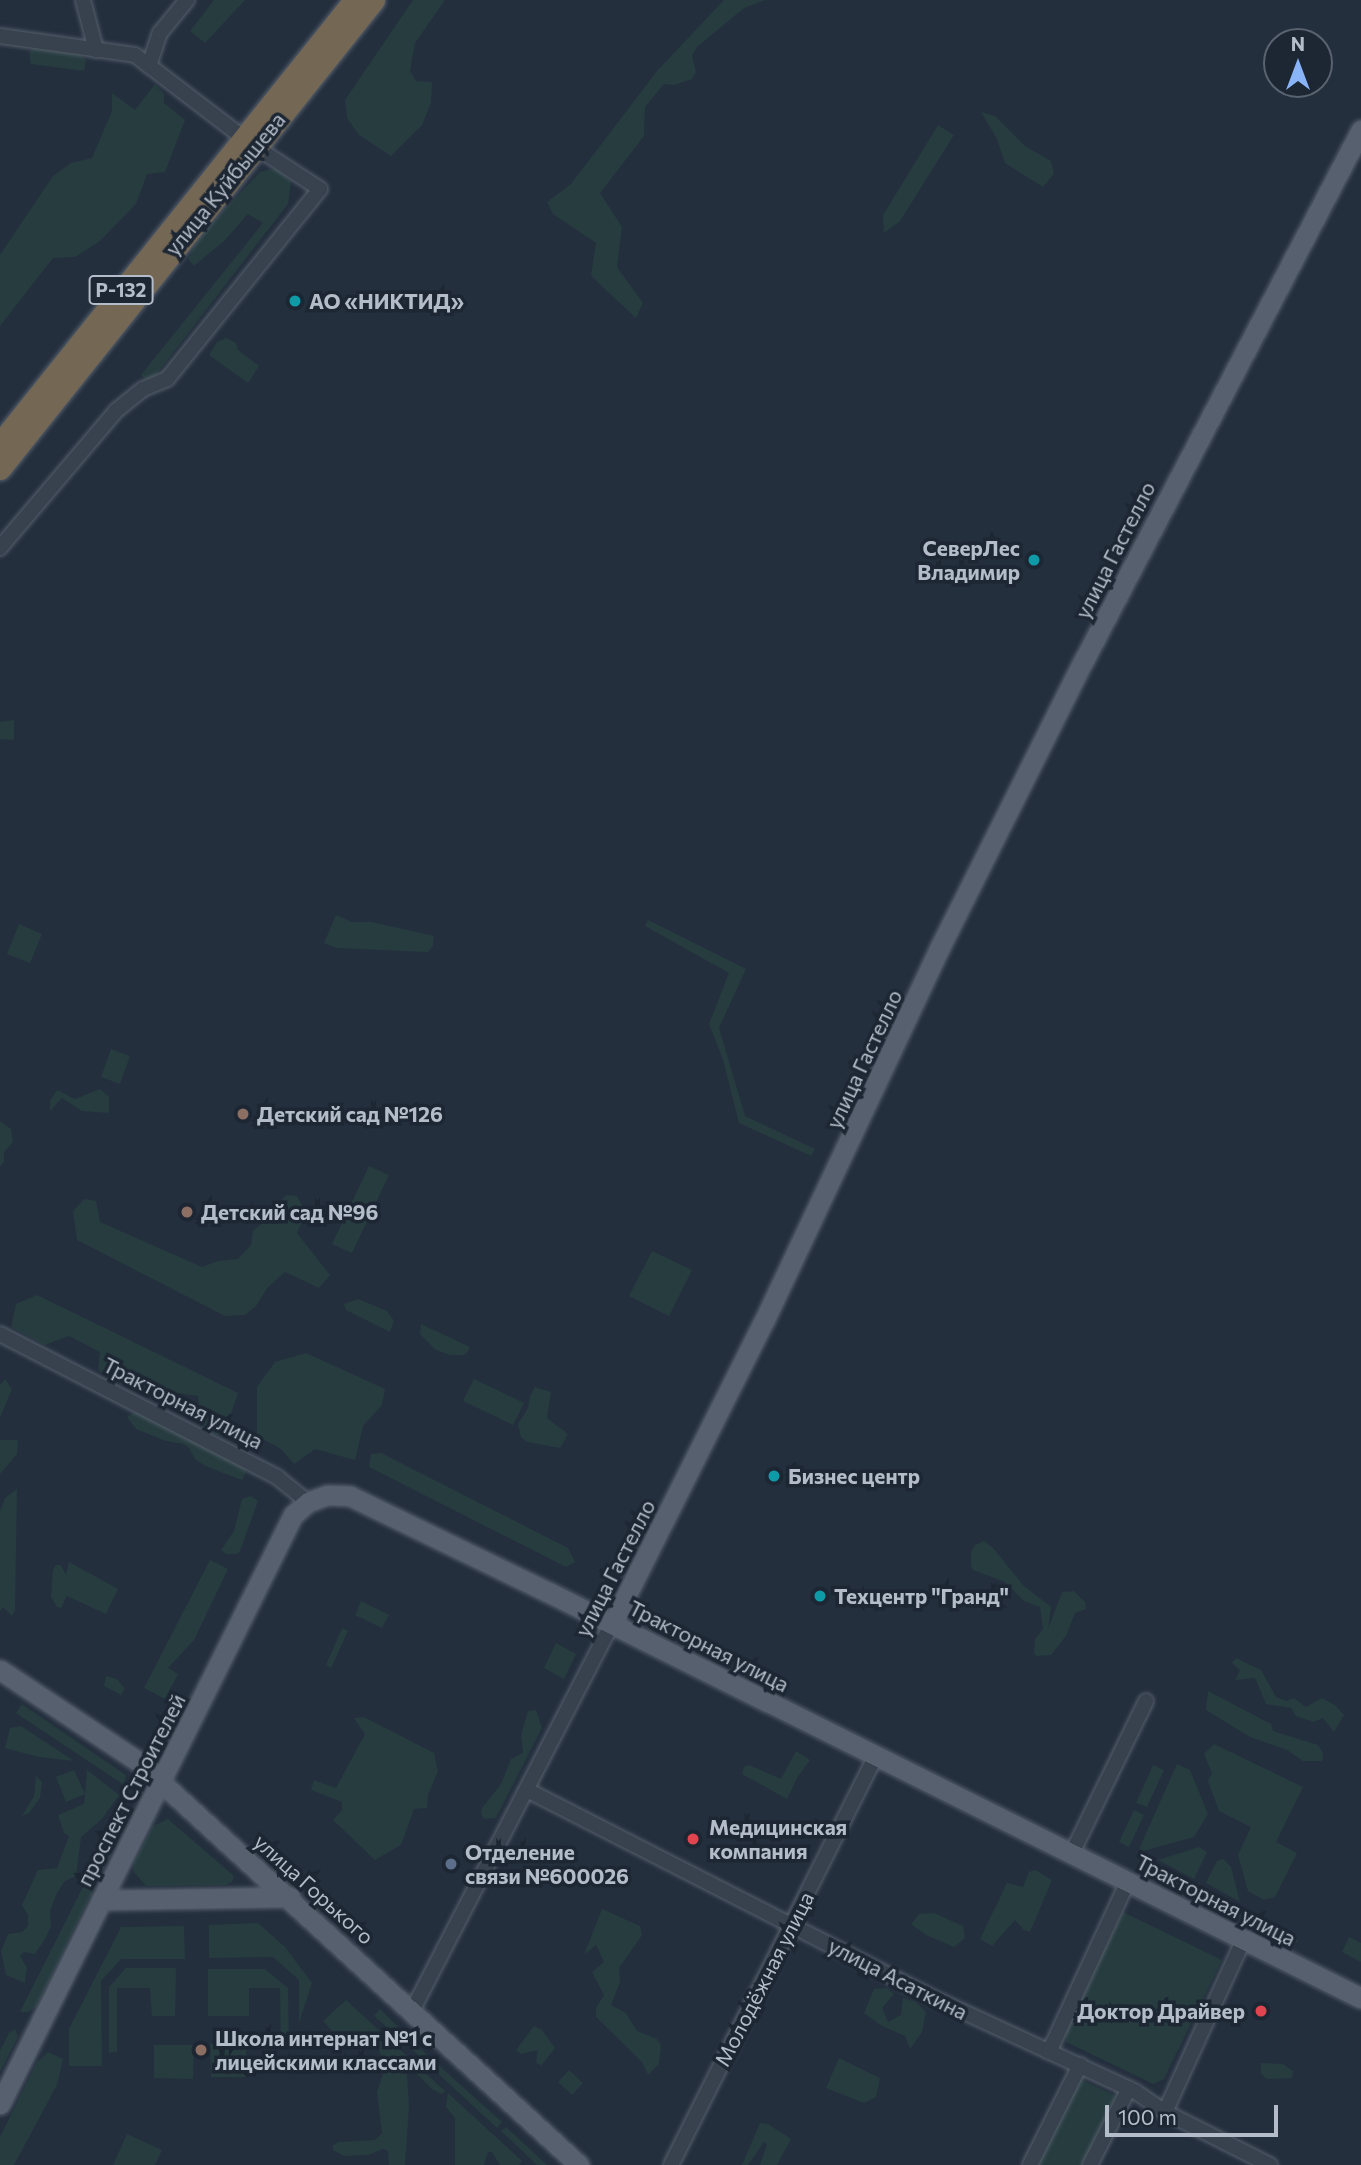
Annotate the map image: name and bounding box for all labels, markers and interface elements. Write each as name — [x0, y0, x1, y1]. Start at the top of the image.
north arrow — [1263, 28, 1333, 98]
text: N — [1291, 32, 1305, 55]
street label: улица Куйбышева — [160, 108, 290, 260]
road number: Р-132 — [88, 274, 154, 306]
place label: АО «НИКТИД» — [309, 288, 464, 314]
marker: АО «НИКТИД» — [287, 293, 303, 309]
street label: улица Гастелло — [1070, 477, 1160, 623]
place label: СеверЛес Владимир — [917, 535, 1020, 585]
marker: СеверЛес Владимир — [1026, 552, 1042, 568]
street label: улица Гастелло — [821, 986, 907, 1132]
place label: Детский сад №126 — [257, 1101, 443, 1127]
marker: Детский сад №126 — [235, 1106, 251, 1122]
place label: Детский сад №96 — [201, 1199, 379, 1225]
marker: Детский сад №96 — [179, 1204, 195, 1220]
street label: Тракторная улица — [99, 1352, 267, 1454]
place label: Бизнес центр — [788, 1463, 920, 1489]
marker: Бизнес центр — [766, 1468, 782, 1484]
street label: улица Гастелло — [570, 1495, 660, 1641]
place label: Техцентр "Гранд" — [834, 1583, 1009, 1609]
marker: Техцентр "Гранд" — [812, 1588, 828, 1604]
street label: Тракторная улица — [625, 1595, 793, 1697]
street label: проспект Строителей — [72, 1690, 190, 1890]
place label: Медицинская компания — [709, 1814, 847, 1864]
street label: улица Горького — [249, 1829, 379, 1949]
marker: Медицинская компания — [683, 1829, 703, 1849]
place label: Отделение связи №600026 — [465, 1839, 629, 1889]
street label: Тракторная улица — [1132, 1849, 1300, 1951]
marker: Отделение связи №600026 — [443, 1856, 459, 1872]
street label: Молодёжная улица — [709, 1888, 819, 2070]
street label: улица Асаткина — [824, 1933, 972, 2025]
place label: Доктор Драйвер — [1077, 1998, 1245, 2024]
marker: Доктор Драйвер — [1251, 2001, 1271, 2021]
place label: Школа интернат №1 с лицейскими классами — [215, 2025, 437, 2075]
marker: Школа интернат №1 с лицейскими классами — [193, 2042, 209, 2058]
scale bar — [1109, 2092, 1282, 2136]
text: 100 m — [1118, 2104, 1177, 2129]

